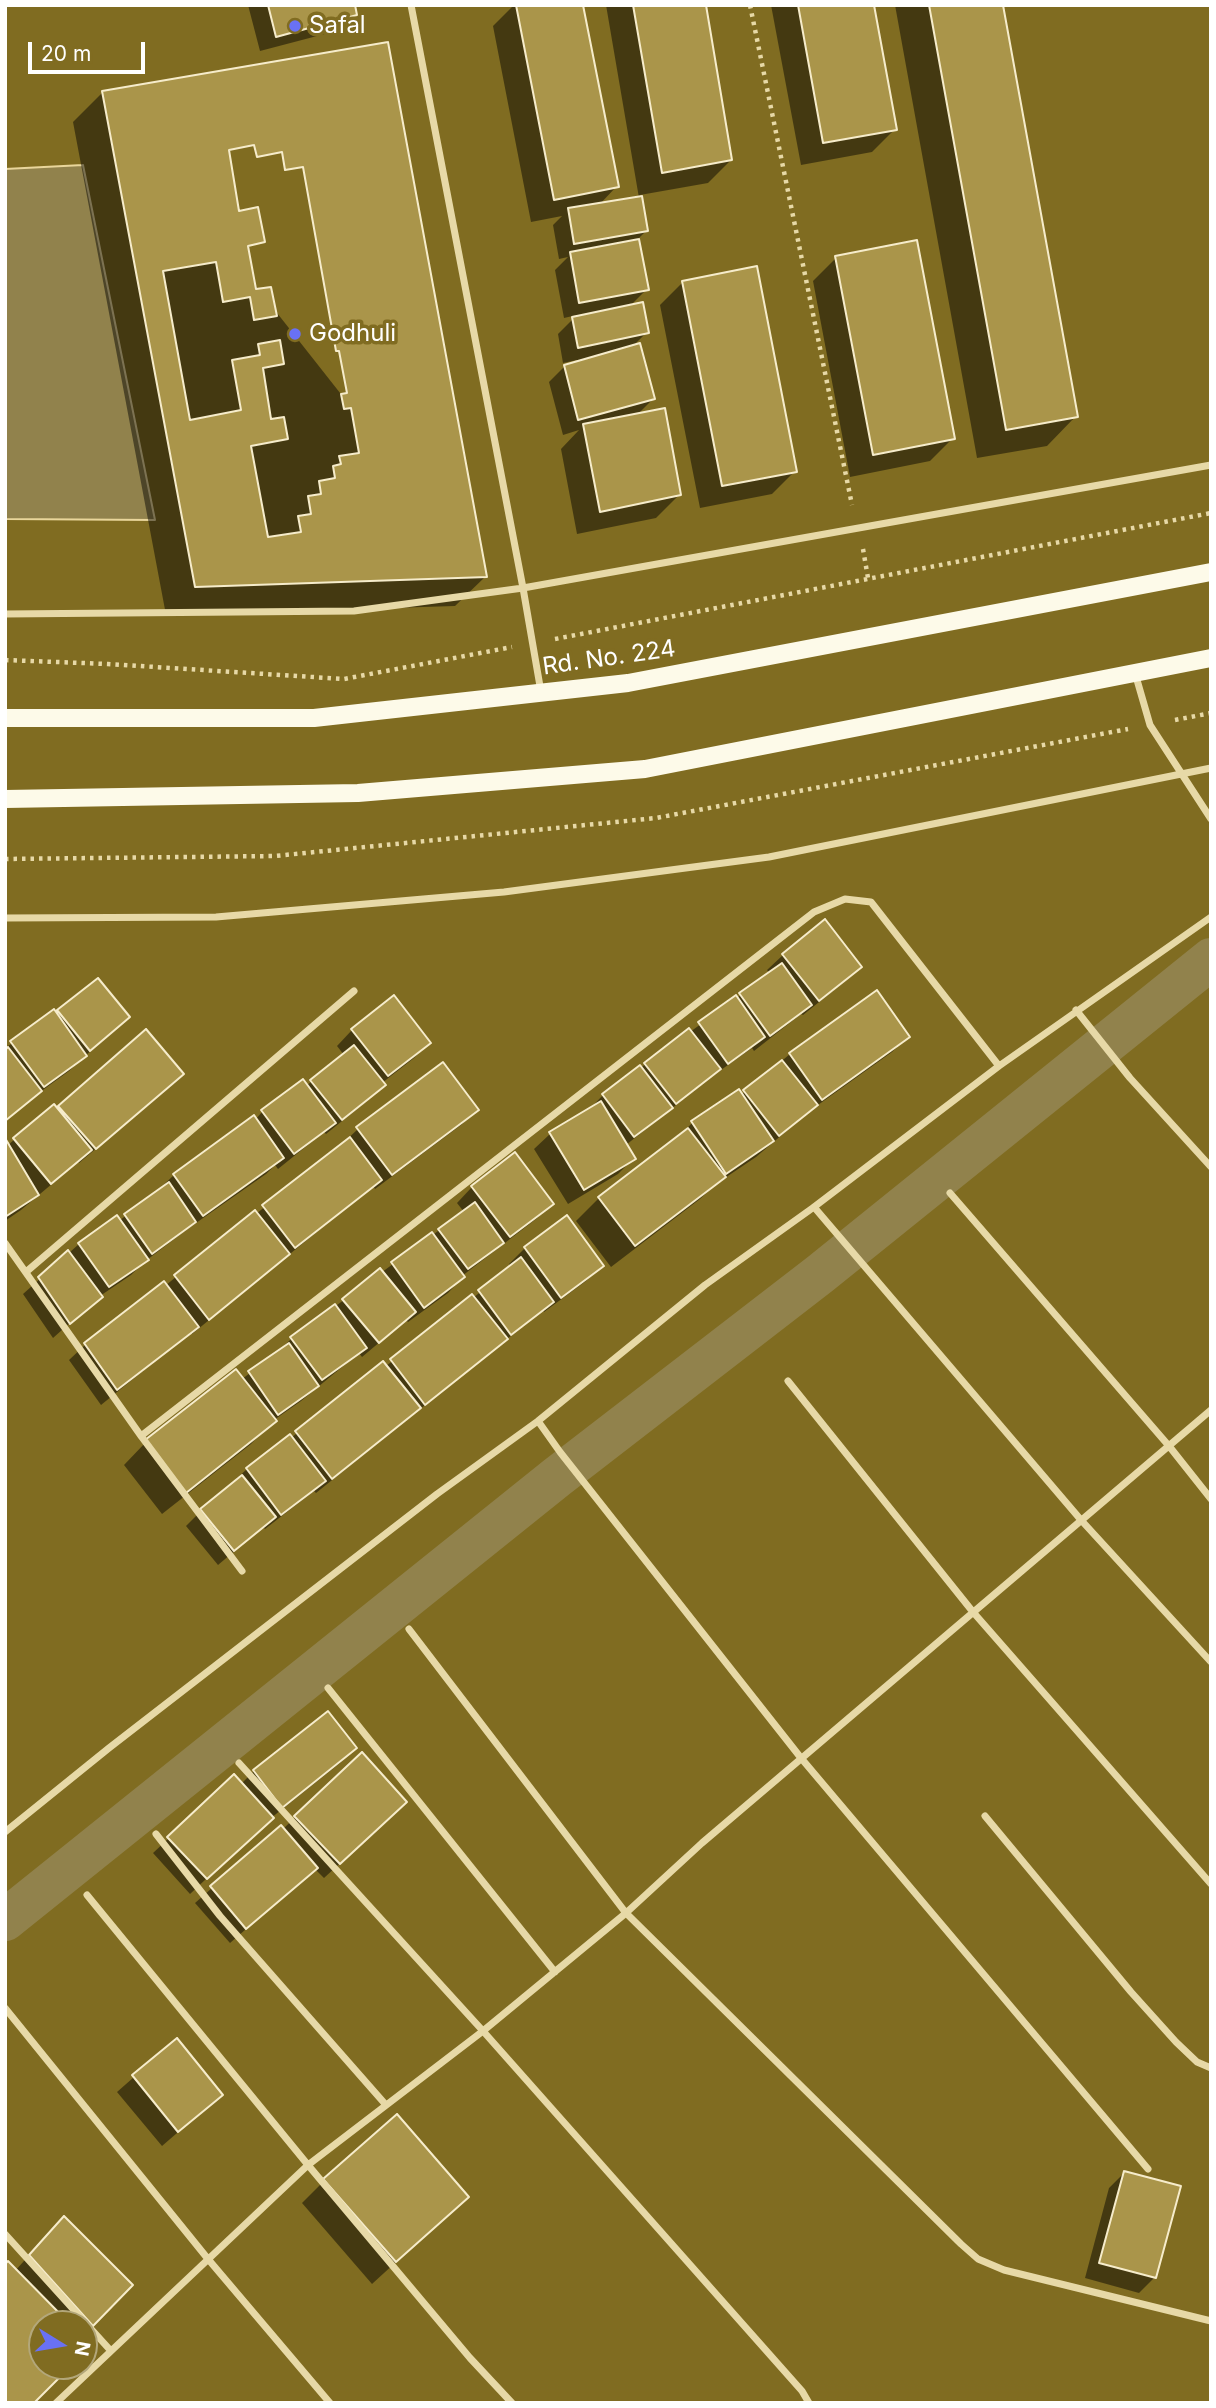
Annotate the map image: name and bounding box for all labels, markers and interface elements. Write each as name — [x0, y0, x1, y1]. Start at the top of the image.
place label: Safal — [309, 12, 366, 40]
marker: Safal — [287, 18, 303, 34]
scale bar — [32, 28, 149, 72]
text: 20 m — [41, 41, 91, 66]
place label: Godhuli — [309, 320, 396, 348]
marker: Godhuli — [287, 326, 303, 342]
street label: Rd. No. 224 — [541, 634, 677, 682]
north arrow — [28, 2310, 98, 2380]
text: N — [69, 2339, 95, 2358]

